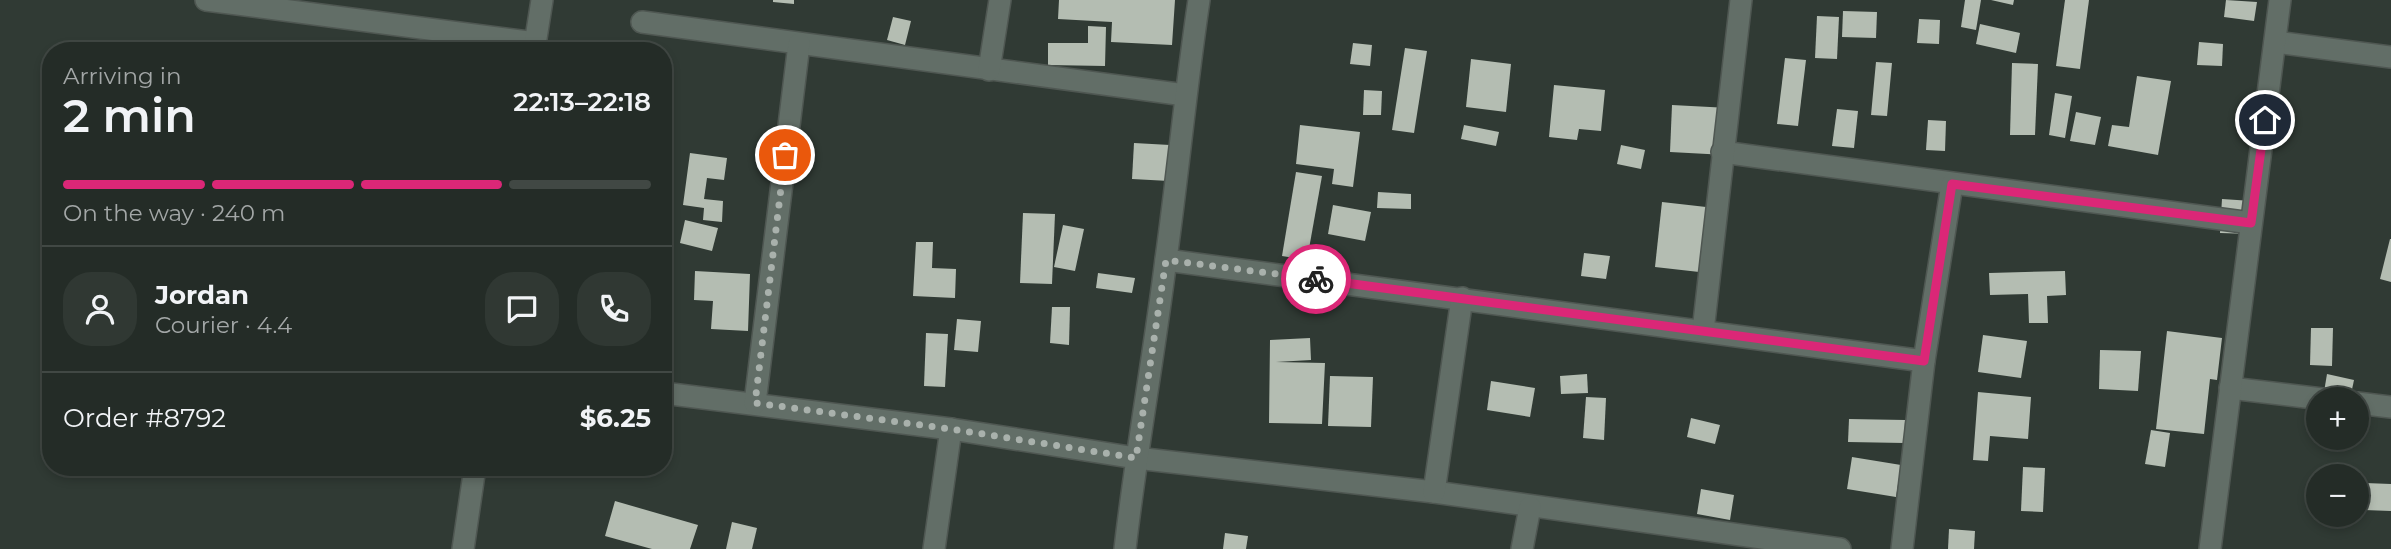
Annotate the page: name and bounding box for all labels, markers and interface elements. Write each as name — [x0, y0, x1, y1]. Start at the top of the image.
text: Arriving in — [63, 62, 182, 90]
text: 22:13–22:18 — [513, 86, 651, 118]
text: 2 min — [63, 87, 196, 144]
pin — [2235, 90, 2295, 150]
icon: home — [2246, 101, 2284, 139]
pin — [755, 125, 815, 185]
icon: bag — [766, 136, 804, 174]
text: On the way · 240 m — [63, 199, 285, 227]
courier — [1281, 244, 1351, 314]
icon: bike — [1297, 260, 1335, 298]
button: person — [63, 272, 137, 346]
button: chat — [485, 272, 559, 346]
button: phone — [577, 272, 651, 346]
text: Jordan — [155, 279, 249, 311]
text: Courier · 4.4 — [155, 311, 292, 339]
map controls — [2306, 387, 2369, 527]
button: + — [2306, 387, 2369, 450]
text: Order #8792 — [63, 402, 226, 434]
text: $6.25 — [580, 402, 651, 434]
button: − — [2306, 464, 2369, 527]

